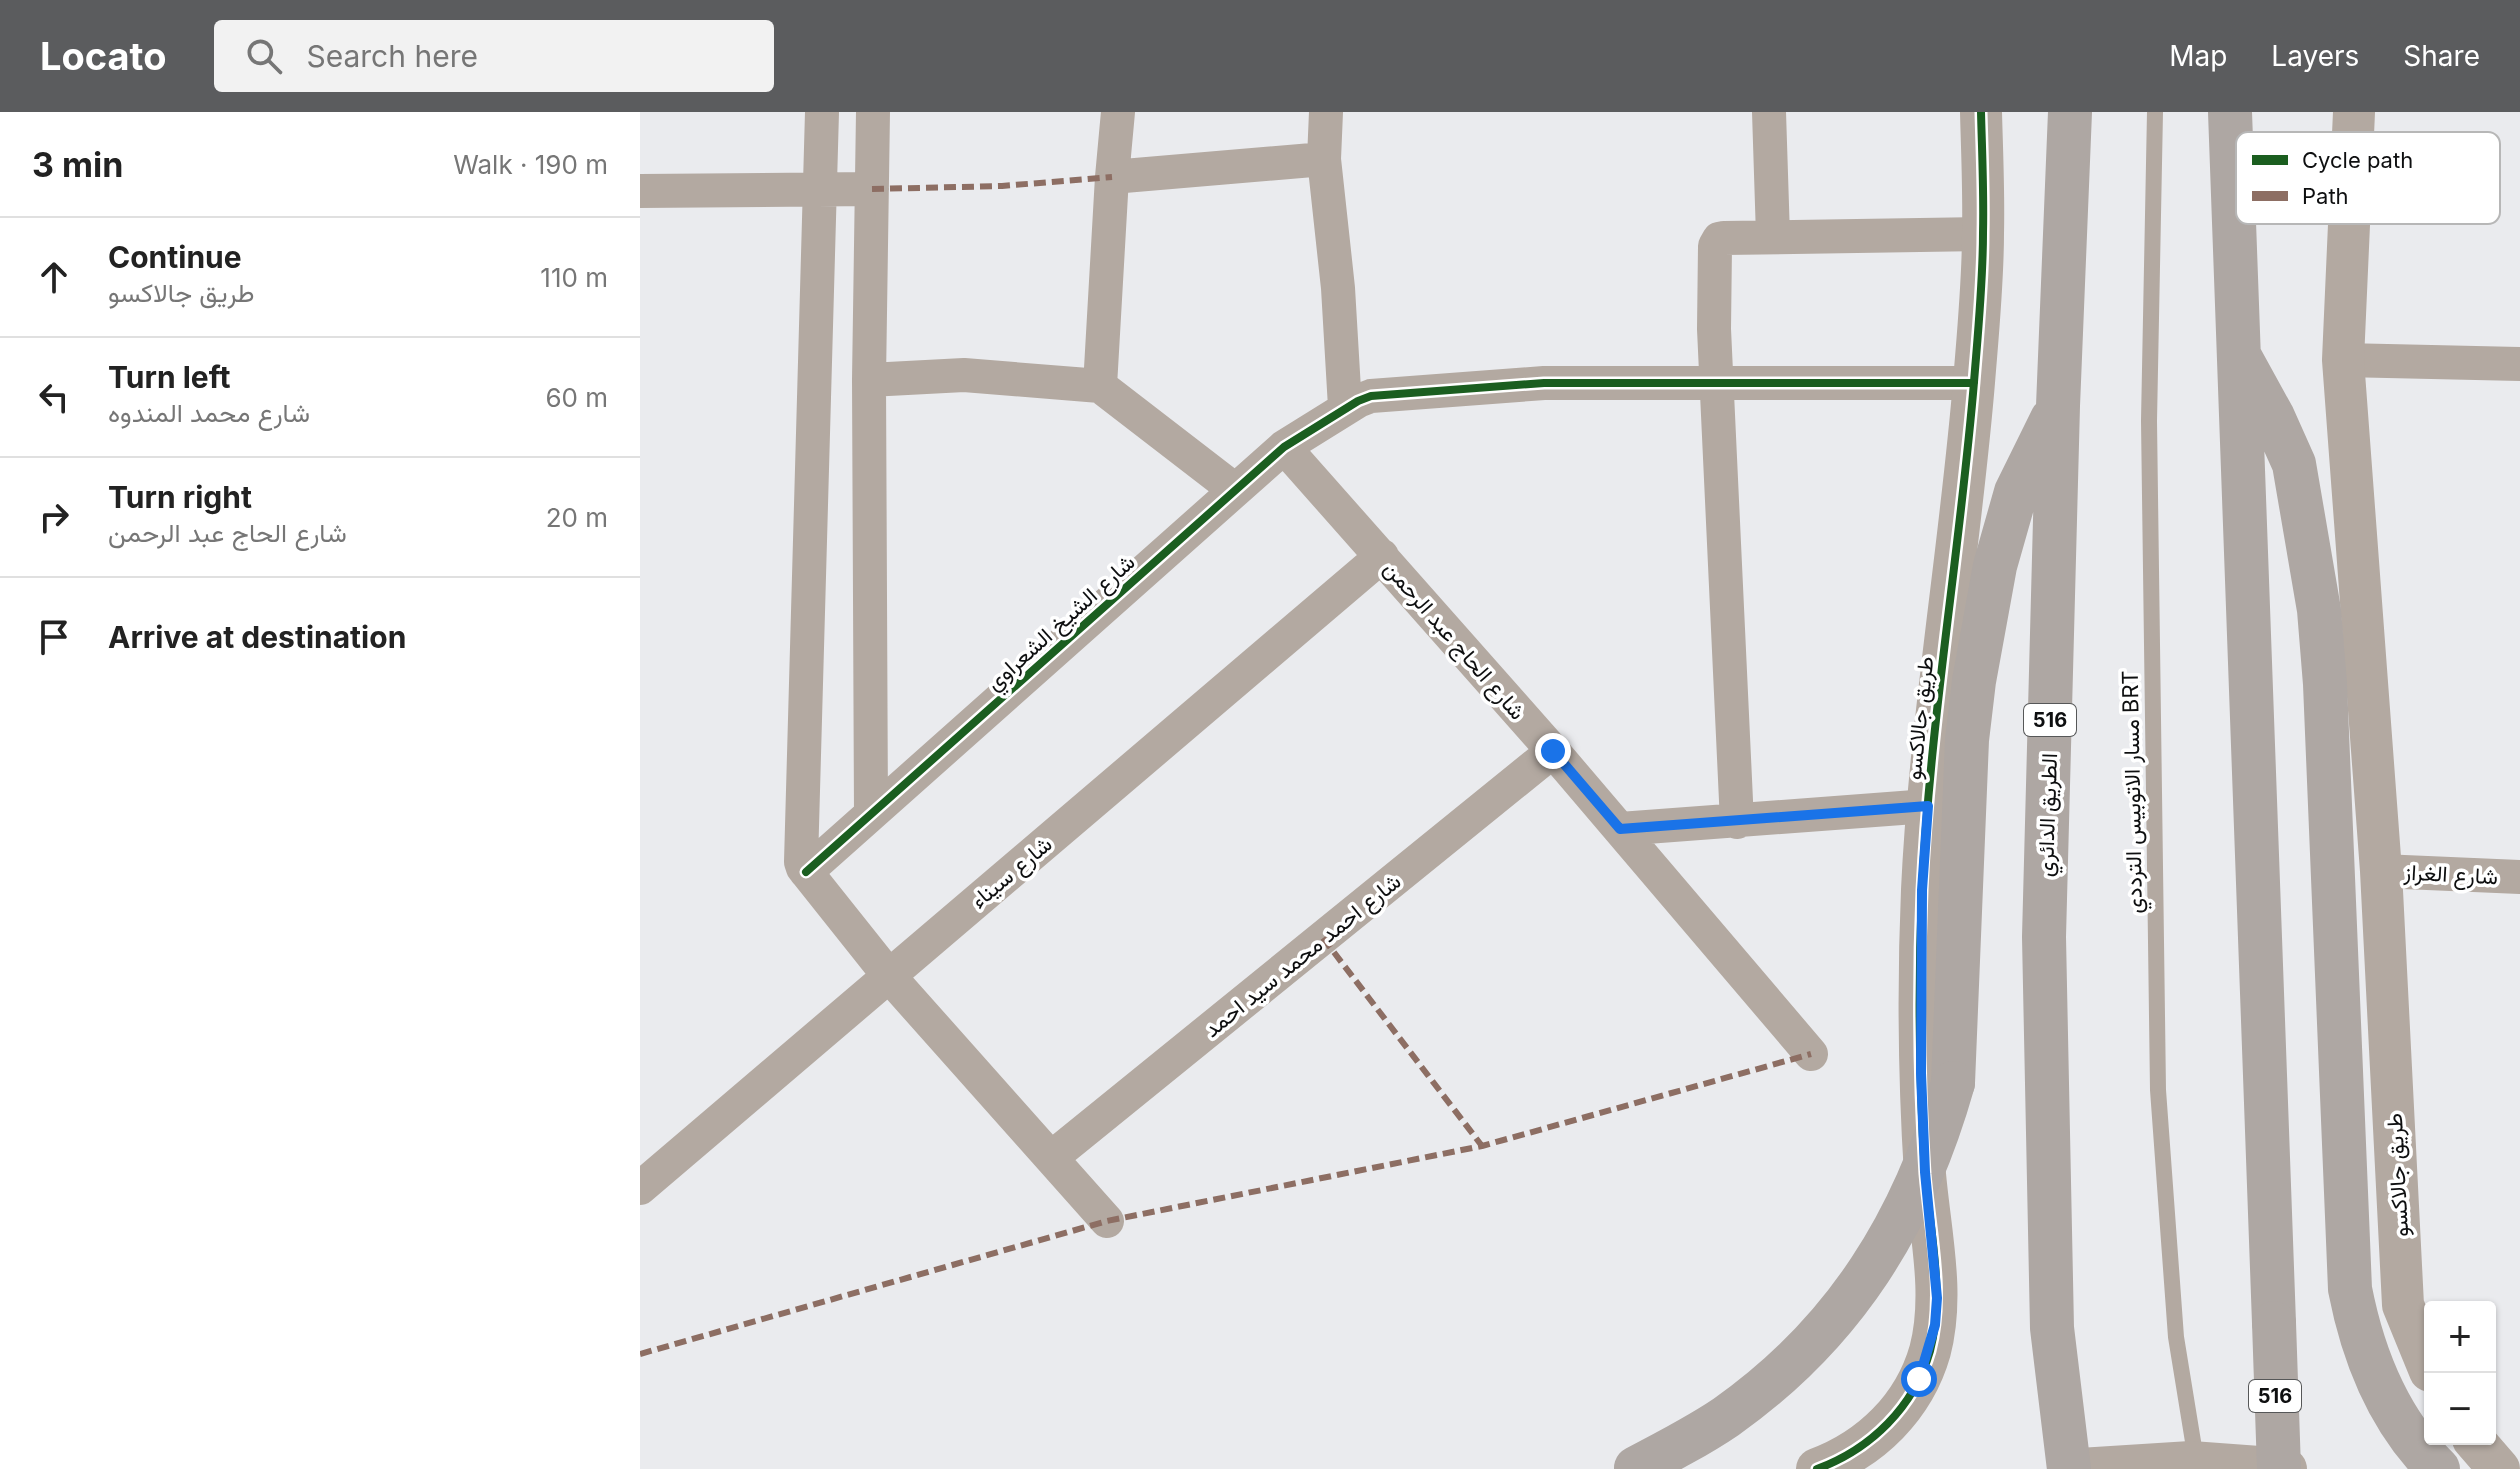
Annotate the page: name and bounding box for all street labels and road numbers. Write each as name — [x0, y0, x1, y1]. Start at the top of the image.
street label: شارع الشيخ الشعراوي — [980, 548, 1144, 700]
street label: شارع الحاج عبد الرحمن — [1377, 555, 1531, 726]
street label: طريق جالاكسو — [1900, 655, 1939, 781]
street label: مسار الاتوبيس الترددي BRT — [2117, 670, 2153, 914]
road number: 516 — [2024, 704, 2076, 736]
street label: الطريق الدائري — [2032, 753, 2068, 878]
street label: شارع سيناء — [965, 831, 1058, 915]
street label: شارع الغراز — [2402, 859, 2499, 891]
street label: شارع احمد محمد سيد احمد — [1198, 868, 1407, 1044]
street label: طريق جالاكسو — [2381, 1112, 2414, 1238]
road number: 516 — [2249, 1380, 2301, 1412]

